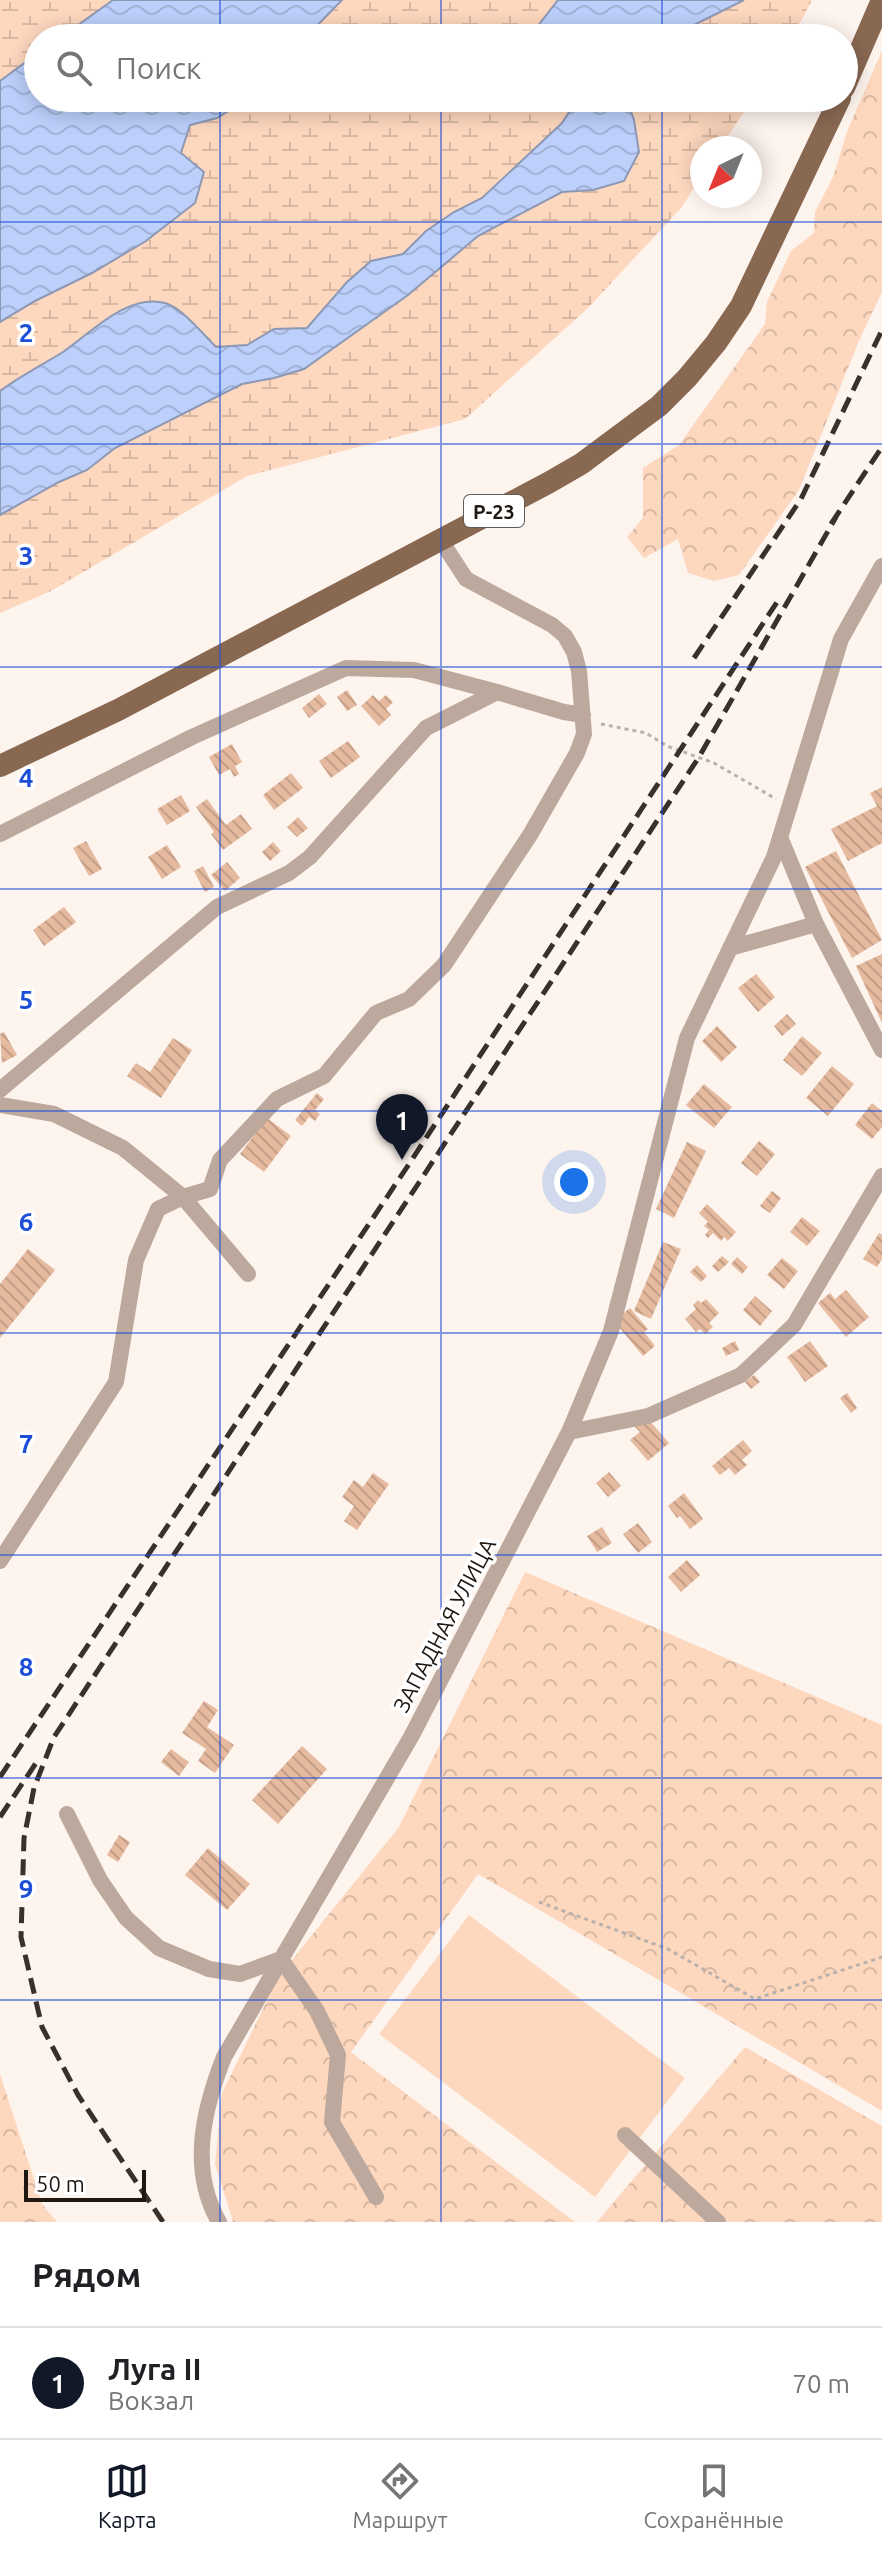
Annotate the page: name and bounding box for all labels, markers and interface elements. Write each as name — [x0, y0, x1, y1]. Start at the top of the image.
search box — [24, 24, 858, 112]
icon: search — [52, 46, 96, 90]
text: Поиск — [116, 51, 201, 85]
north arrow — [690, 136, 762, 208]
text: 2 — [19, 318, 33, 347]
road number: Р-23 — [464, 495, 524, 527]
text: 3 — [19, 541, 33, 570]
text: 4 — [19, 763, 33, 792]
text: 5 — [19, 985, 33, 1014]
pin: 1 — [376, 1094, 428, 1160]
your location — [554, 1162, 594, 1202]
text: 6 — [19, 1207, 33, 1236]
text: 7 — [19, 1429, 33, 1458]
street label: ЗАПАДНАЯ УЛИЦА — [388, 1533, 501, 1716]
text: 8 — [19, 1652, 33, 1681]
text: 9 — [19, 1874, 33, 1903]
scale bar — [24, 2166, 146, 2202]
text: 50 m — [36, 2171, 85, 2196]
text: Рядом — [32, 2255, 141, 2293]
text: Луга II — [108, 2352, 202, 2386]
text: 1 — [51, 2369, 65, 2398]
text: 70 m — [792, 2369, 850, 2398]
text: Вокзал — [108, 2386, 194, 2415]
tab: Карта — [98, 2459, 157, 2532]
tab: Маршрут — [353, 2459, 447, 2532]
tab: Сохранённые — [643, 2459, 784, 2532]

